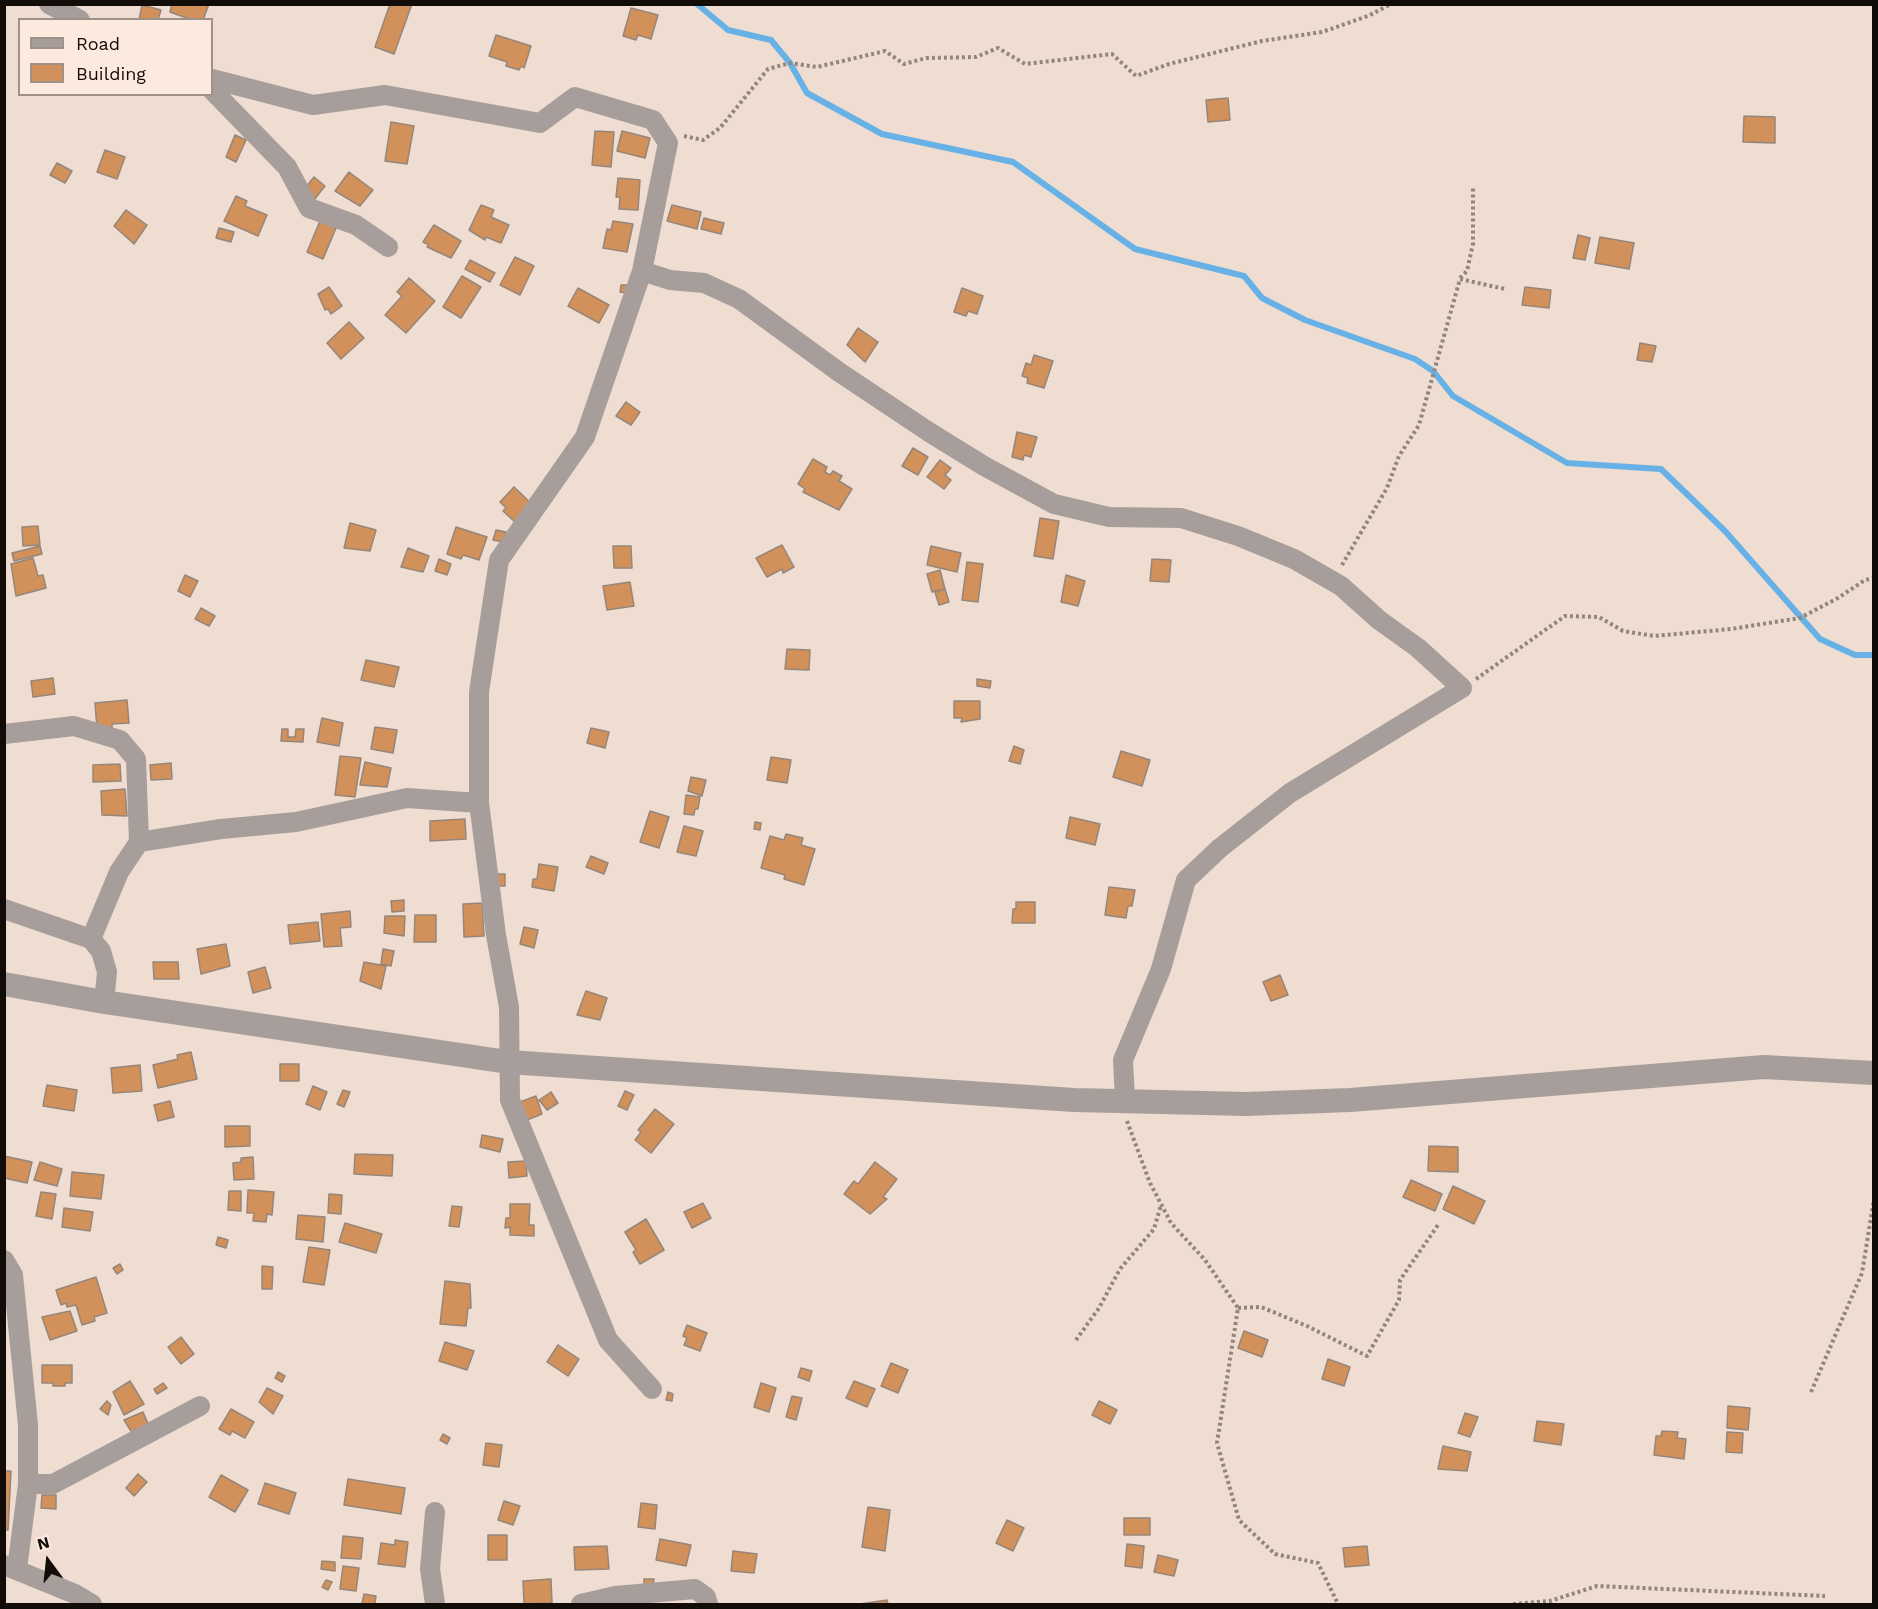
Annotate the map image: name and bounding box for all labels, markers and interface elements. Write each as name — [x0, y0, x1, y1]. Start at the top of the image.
legend — [18, 18, 213, 96]
text: Road — [76, 33, 120, 54]
text: Building — [76, 63, 146, 84]
north arrow — [18, 1531, 78, 1591]
text: N — [35, 1532, 51, 1554]

